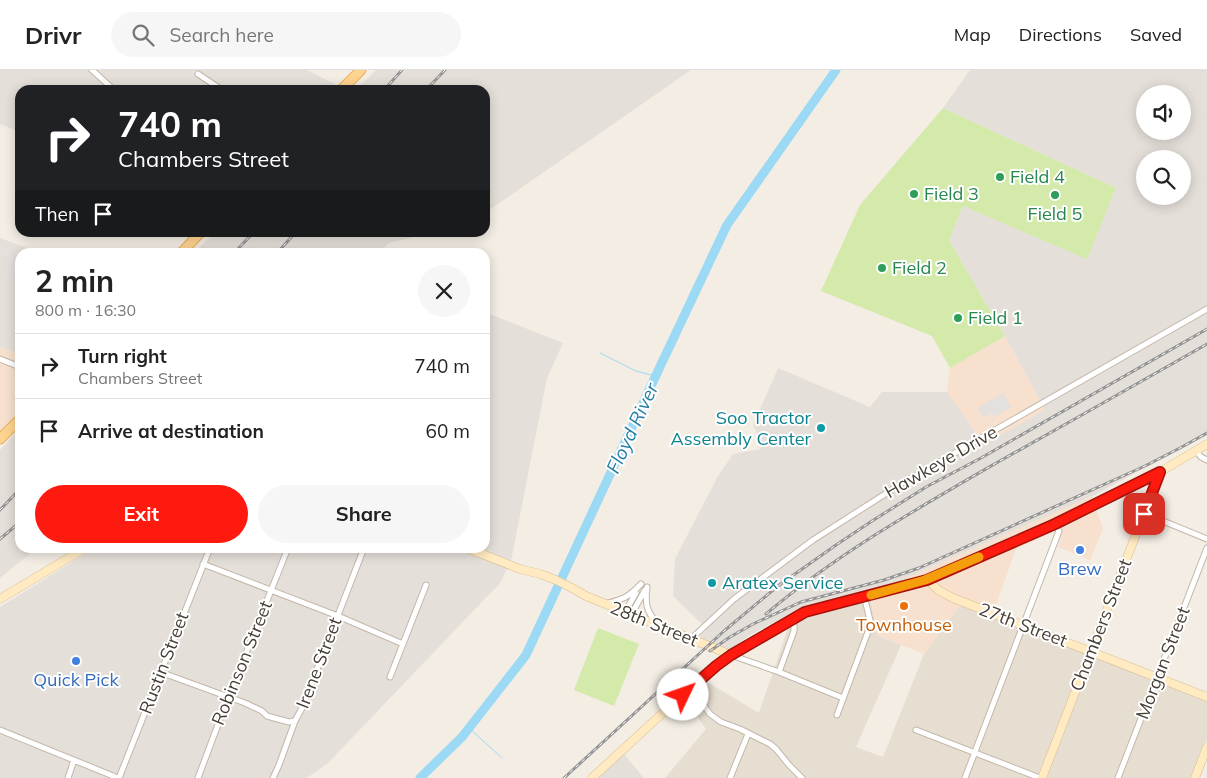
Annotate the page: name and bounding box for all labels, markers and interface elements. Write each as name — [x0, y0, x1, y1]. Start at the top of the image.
search box — [111, 12, 461, 57]
text: Drivr — [25, 20, 81, 50]
icon: search — [129, 21, 157, 49]
text: Search here — [169, 23, 274, 47]
text: Map — [954, 23, 991, 46]
text: Directions — [1019, 23, 1102, 46]
text: Saved — [1130, 23, 1182, 46]
map controls — [1136, 85, 1191, 205]
button: sound — [1136, 85, 1191, 140]
text: 740 m — [118, 102, 222, 146]
icon: right — [35, 105, 100, 170]
text: Chambers Street — [118, 145, 289, 173]
button: search — [1136, 150, 1191, 205]
place label: Field 4 — [1010, 165, 1065, 188]
marker: Field 4 — [994, 171, 1006, 183]
place label: Field 3 — [924, 182, 979, 205]
marker: Field 3 — [908, 188, 920, 200]
marker: Field 5 — [1049, 189, 1061, 201]
icon: arrive — [89, 200, 117, 228]
text: Then — [35, 202, 79, 226]
place label: Field 5 — [1028, 202, 1083, 225]
place label: Field 2 — [892, 256, 947, 279]
text: 2 min — [35, 262, 114, 300]
marker: Field 2 — [876, 262, 888, 274]
button: close — [418, 265, 470, 317]
text: 800 m · 16:30 — [35, 300, 136, 320]
place label: Field 1 — [968, 306, 1023, 329]
marker: Field 1 — [952, 312, 964, 324]
text: Turn right — [78, 344, 167, 368]
icon: right — [35, 352, 63, 380]
text: 740 m — [414, 354, 470, 378]
text: Chambers Street — [78, 368, 202, 388]
water label: Floyd River — [601, 378, 664, 477]
place label: Soo Tractor Assembly Center — [671, 406, 811, 450]
icon: arrive — [35, 417, 63, 445]
text: Arrive at destination — [78, 419, 264, 443]
text: 60 m — [426, 419, 470, 443]
street label: Hawkeye Drive — [880, 420, 1001, 503]
marker: Soo Tractor Assembly Center — [815, 422, 827, 434]
button: Exit — [35, 485, 248, 543]
button: Share — [258, 485, 470, 543]
pin — [1123, 493, 1165, 535]
icon: arrive — [1130, 500, 1158, 528]
marker: Brew — [1074, 544, 1086, 556]
street label: Chambers Street — [1065, 555, 1136, 694]
place label: Brew — [1058, 557, 1102, 580]
place label: Aratex Service — [722, 571, 843, 594]
marker: Aratex Service — [706, 577, 718, 589]
street label: 28th Street — [607, 595, 702, 652]
street label: Robinson Street — [206, 597, 277, 728]
street label: 27th Street — [976, 597, 1071, 652]
marker: Townhouse — [898, 600, 910, 612]
street label: Morgan Street — [1131, 603, 1195, 722]
street label: Rustin Street — [134, 609, 193, 717]
place label: Townhouse — [856, 613, 952, 636]
street label: Irene Street — [291, 614, 346, 712]
marker: Quick Pick — [70, 655, 82, 667]
place label: Quick Pick — [33, 668, 120, 691]
position arrow — [656, 668, 708, 720]

